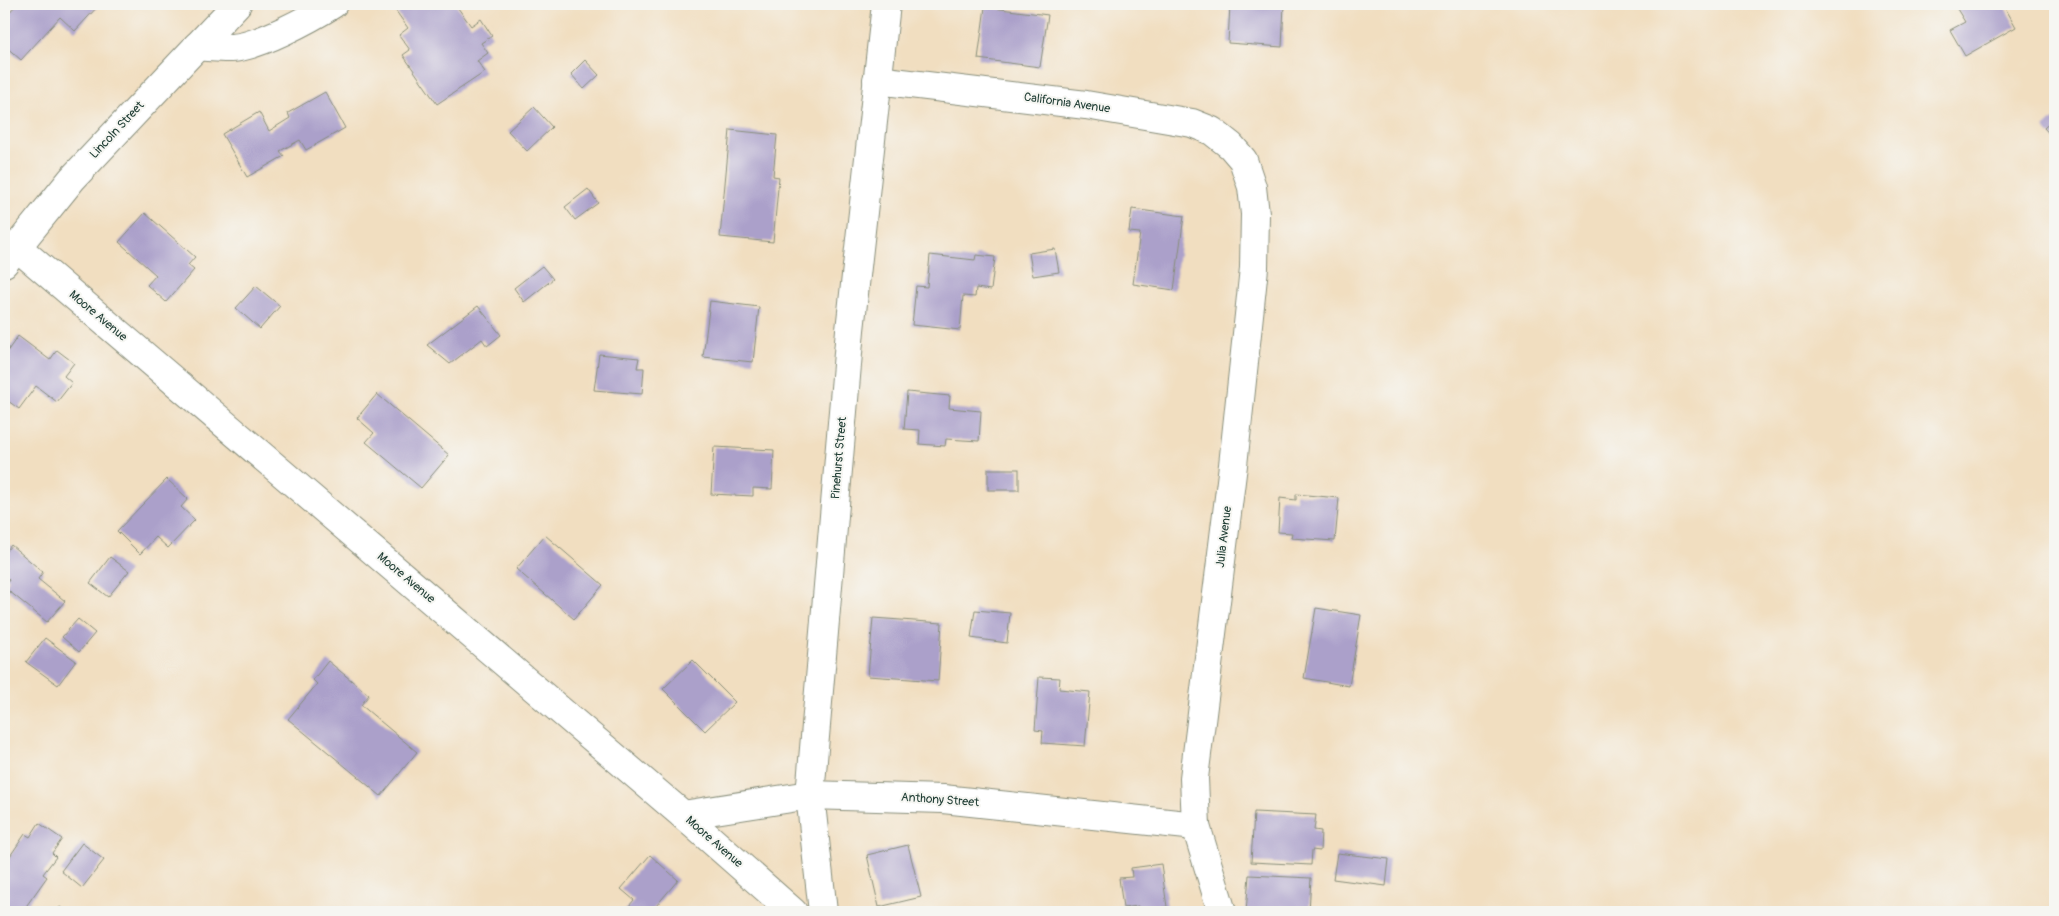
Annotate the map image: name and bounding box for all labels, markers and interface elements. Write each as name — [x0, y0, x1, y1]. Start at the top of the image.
street label: California Avenue — [1023, 90, 1111, 116]
street label: Lincoln Street — [87, 98, 147, 162]
street label: Moore Avenue — [66, 287, 130, 345]
street label: Pinehurst Street — [828, 416, 850, 500]
street label: Julia Avenue — [1213, 505, 1235, 569]
street label: Moore Avenue — [374, 549, 438, 607]
street label: Anthony Street — [901, 790, 980, 810]
street label: Moore Avenue — [682, 813, 746, 871]

